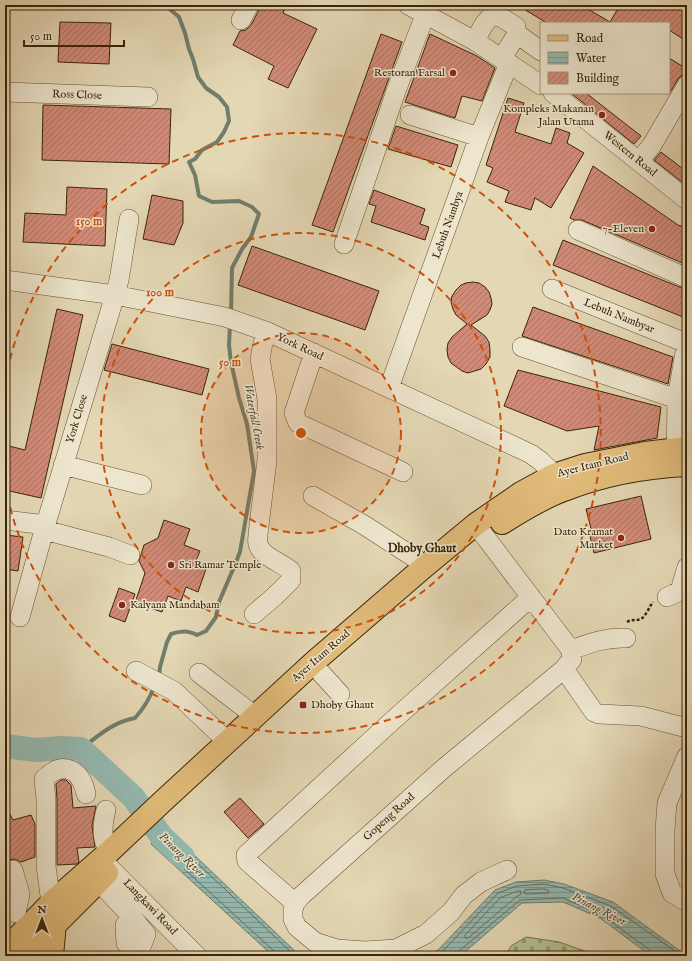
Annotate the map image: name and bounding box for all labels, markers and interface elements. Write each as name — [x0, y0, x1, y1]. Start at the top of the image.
scale bar — [24, 22, 124, 48]
legend — [540, 22, 670, 94]
text: 50 m — [30, 29, 52, 44]
text: Road — [576, 31, 604, 46]
text: Water — [576, 51, 607, 66]
place label: Restoran Farsal — [374, 66, 445, 80]
marker: Restoran Farsal — [448, 68, 458, 78]
text: Building — [576, 71, 620, 86]
street label: Ross Close — [52, 87, 102, 103]
place label: Kompleks Makanan Jalan Utama — [503, 102, 594, 129]
marker: Kompleks Makanan Jalan Utama — [597, 110, 607, 120]
street label: Western Road — [600, 128, 660, 180]
street label: Lebuh Nambya — [429, 189, 467, 261]
text: 150 m — [76, 214, 103, 229]
place label: 7-Eleven — [602, 222, 644, 236]
marker: 7-Eleven — [647, 224, 657, 234]
text: 100 m — [146, 285, 175, 300]
street label: Lebuh Nambyar — [582, 295, 656, 337]
street label: York Road — [274, 330, 326, 364]
text: 50 m — [219, 355, 242, 370]
water label: Waterfall Creek — [240, 383, 268, 452]
street label: York Close — [63, 393, 91, 445]
centre of rings — [294, 426, 308, 440]
street label: Ayer Itam Road — [555, 449, 630, 481]
place label: Dato Kramat Market — [554, 525, 613, 552]
marker: Dato Kramat Market — [616, 533, 626, 543]
district label: Dhoby Ghaut — [388, 541, 457, 557]
place label: Sri Ramar Temple — [179, 558, 261, 572]
marker: Sri Ramar Temple — [166, 560, 176, 570]
place label: Kalyana Mandabam — [130, 598, 220, 612]
marker: Kalyana Mandabam — [117, 600, 127, 610]
street label: Ayer Itam Road — [288, 627, 353, 686]
place label: Dhoby Ghaut — [311, 698, 374, 712]
marker: Dhoby Ghaut — [298, 700, 308, 710]
street label: Gopeng Road — [360, 790, 418, 844]
water label: Pinang River — [155, 829, 209, 882]
street label: Langkawi Road — [120, 876, 180, 938]
water label: Pinang River — [569, 889, 629, 930]
north arrow — [22, 899, 62, 939]
text: N — [36, 903, 47, 917]

